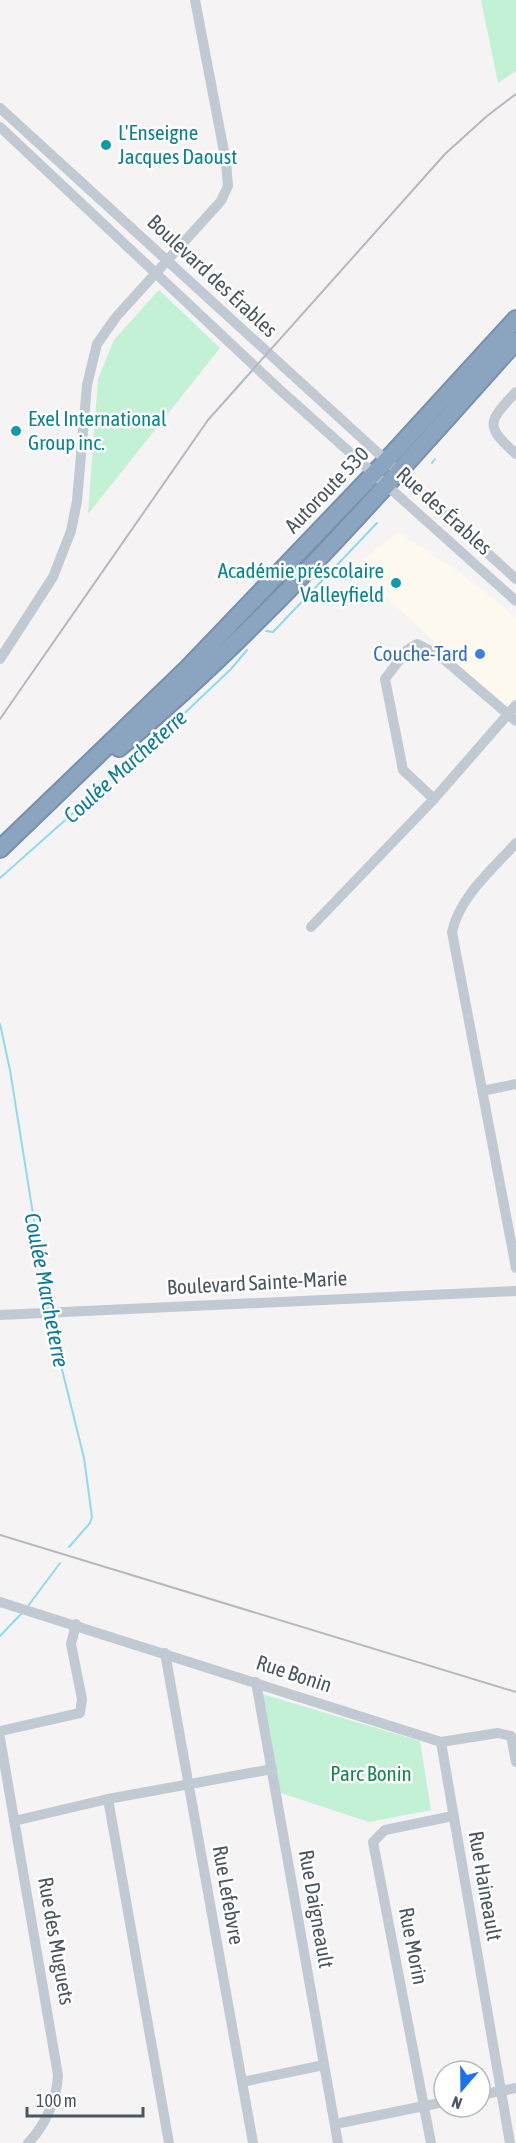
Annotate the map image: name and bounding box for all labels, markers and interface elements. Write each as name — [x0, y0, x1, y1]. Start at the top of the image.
place label: L'Enseigne Jacques Daoust — [118, 120, 237, 168]
marker: L'Enseigne Jacques Daoust — [99, 138, 113, 152]
street label: Boulevard des Érables — [143, 209, 282, 341]
place label: Exel International Group inc. — [28, 406, 167, 454]
marker: Exel International Group inc. — [9, 424, 23, 438]
street label: Autoroute 530 — [279, 441, 373, 537]
street label: Rue des Érables — [392, 461, 497, 559]
place label: Académie préscolaire Valleyfield — [218, 558, 384, 606]
marker: Académie préscolaire Valleyfield — [389, 576, 403, 590]
place label: Couche-Tard — [373, 641, 468, 665]
marker: Couche-Tard — [473, 647, 487, 661]
water label: Coulée Marcheterre — [58, 704, 192, 828]
water label: Coulée Marcheterre — [19, 1210, 75, 1370]
street label: Boulevard Sainte-Marie — [166, 1265, 348, 1299]
street label: Rue Bonin — [253, 1650, 335, 1697]
park label: Parc Bonin — [330, 1761, 412, 1785]
street label: Rue Haineault — [465, 1829, 507, 1943]
street label: Rue Lefebvre — [208, 1843, 249, 1946]
street label: Rue Daigneault — [295, 1848, 339, 1970]
street label: Rue des Muguets — [34, 1875, 80, 2007]
street label: Rue Morin — [395, 1905, 433, 1986]
north arrow — [432, 2059, 492, 2119]
scale bar — [27, 2080, 142, 2118]
text: 100 m — [36, 2090, 77, 2111]
text: N — [449, 2093, 464, 2113]

